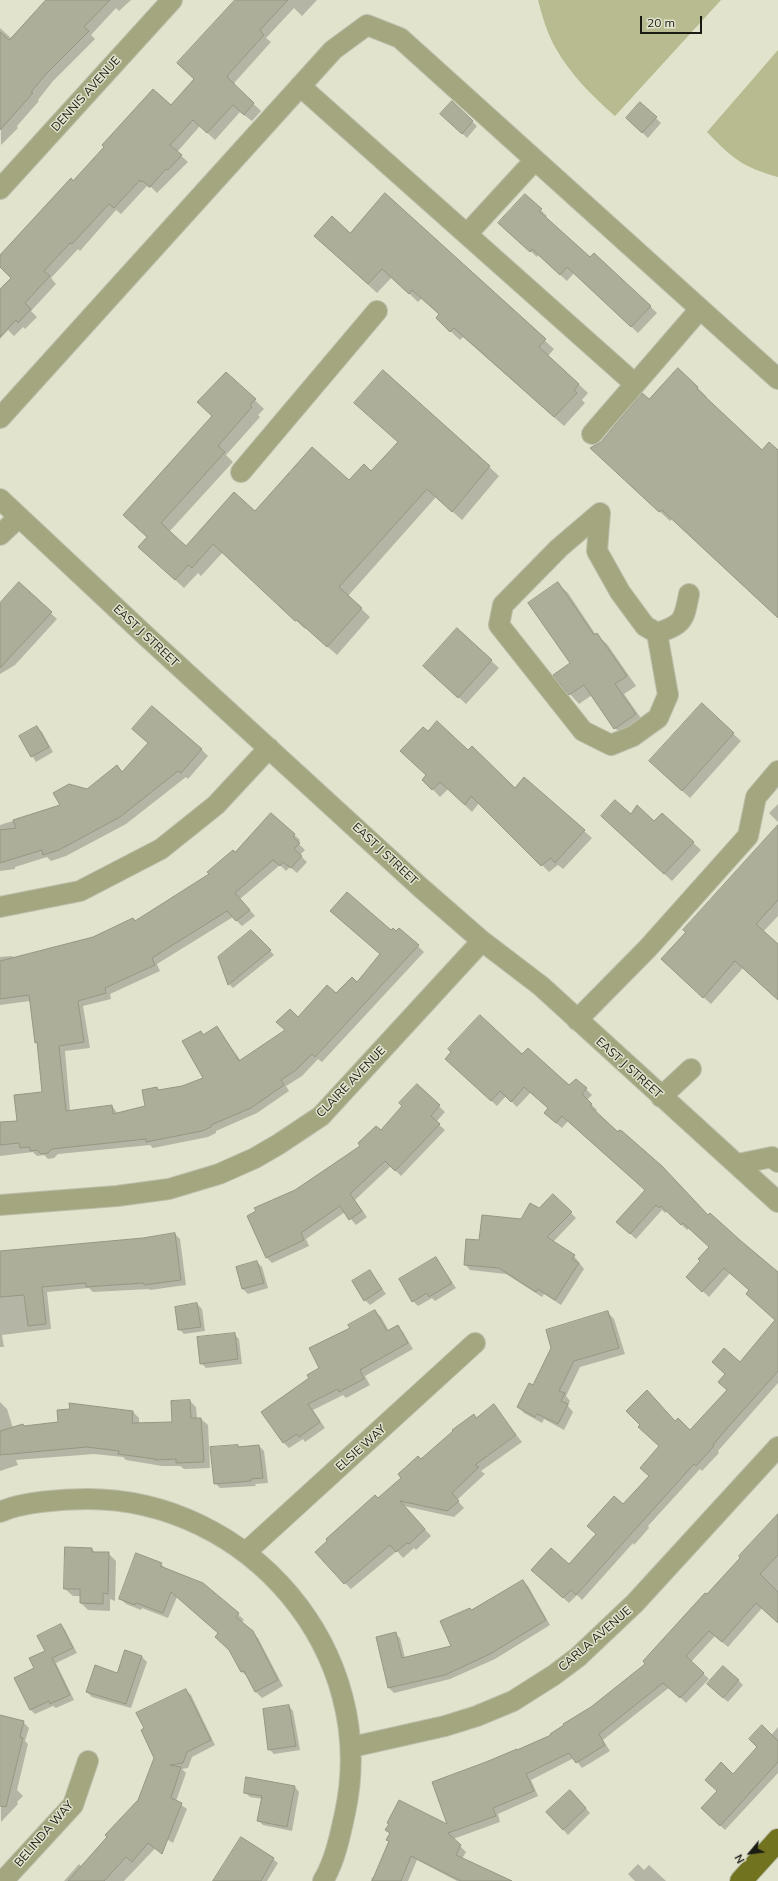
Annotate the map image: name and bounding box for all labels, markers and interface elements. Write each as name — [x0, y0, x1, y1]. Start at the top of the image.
scale bar — [642, 8, 704, 34]
text: 20 m — [647, 15, 675, 30]
street label: DENNIS AVENUE — [49, 53, 123, 135]
street label: EAST J STREET — [110, 602, 182, 670]
street label: EAST J STREET — [349, 820, 421, 888]
street label: EAST J STREET — [593, 1034, 665, 1102]
street label: CLAIRE AVENUE — [313, 1043, 389, 1121]
street label: ELSIE WAY — [333, 1422, 389, 1474]
street label: CARLA AVENUE — [556, 1603, 634, 1675]
street label: BELINDA WAY — [11, 1798, 77, 1870]
north arrow — [730, 1833, 770, 1873]
text: N — [731, 1852, 748, 1866]

